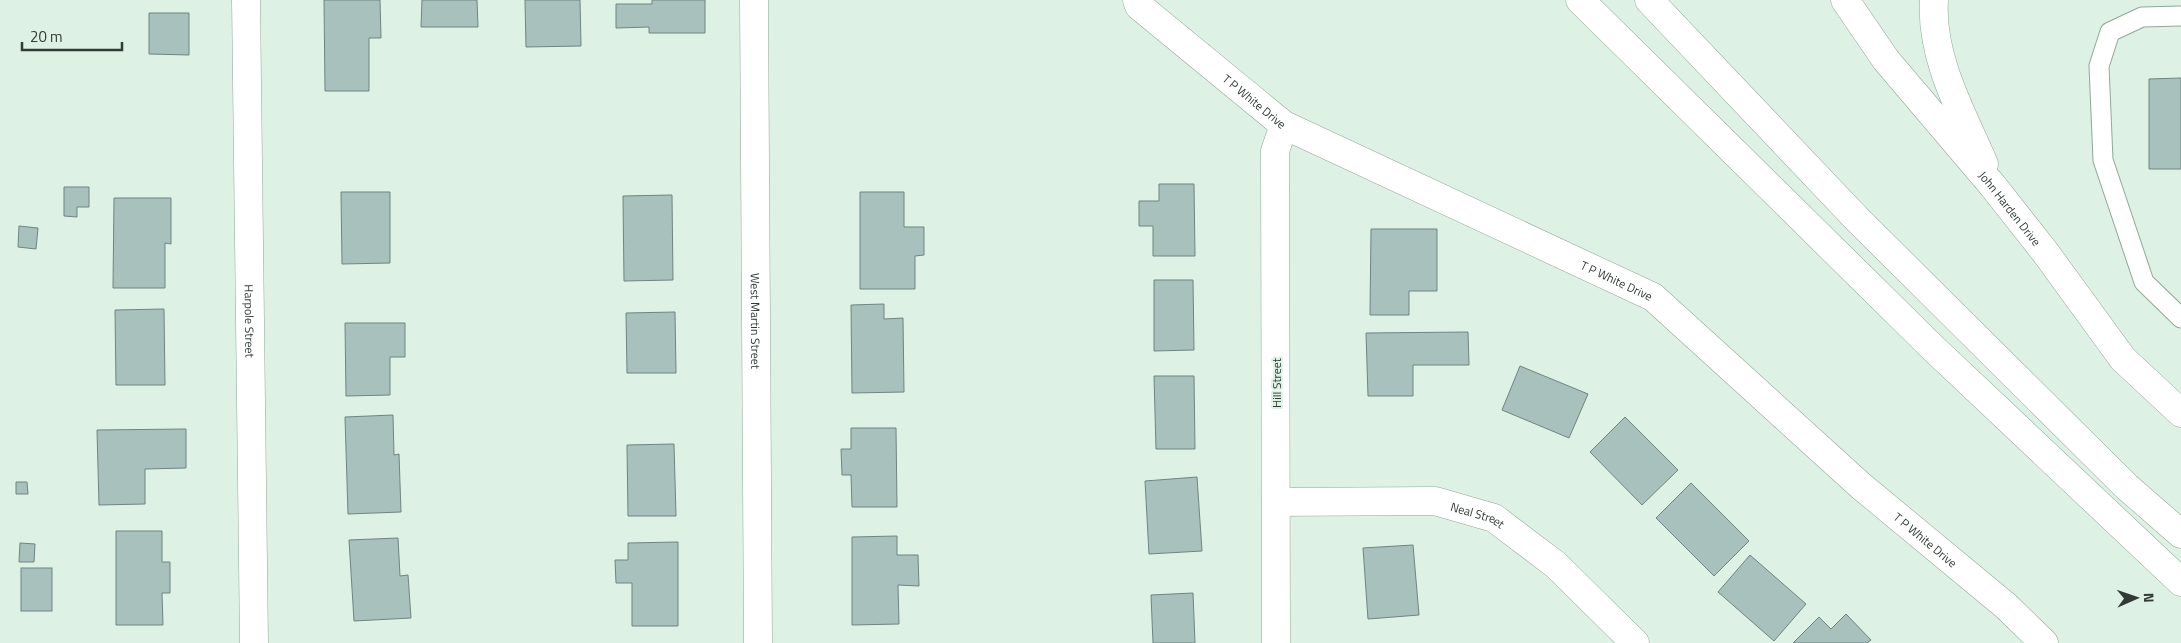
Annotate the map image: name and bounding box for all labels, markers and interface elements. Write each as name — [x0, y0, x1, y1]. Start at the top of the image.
scale bar — [22, 20, 122, 52]
text: 20 m — [30, 25, 63, 48]
street label: T P White Drive — [1219, 69, 1291, 133]
street label: John Harden Drive — [1974, 166, 2046, 250]
street label: T P White Drive — [1578, 255, 1656, 305]
street label: West Martin Street — [746, 273, 766, 370]
street label: Harpole Street — [240, 284, 260, 359]
street label: Hill Street — [1267, 357, 1286, 408]
street label: Neal Street — [1448, 497, 1510, 533]
street label: T P White Drive — [1890, 507, 1962, 572]
north arrow — [2111, 573, 2161, 623]
text: N — [2139, 592, 2160, 603]

